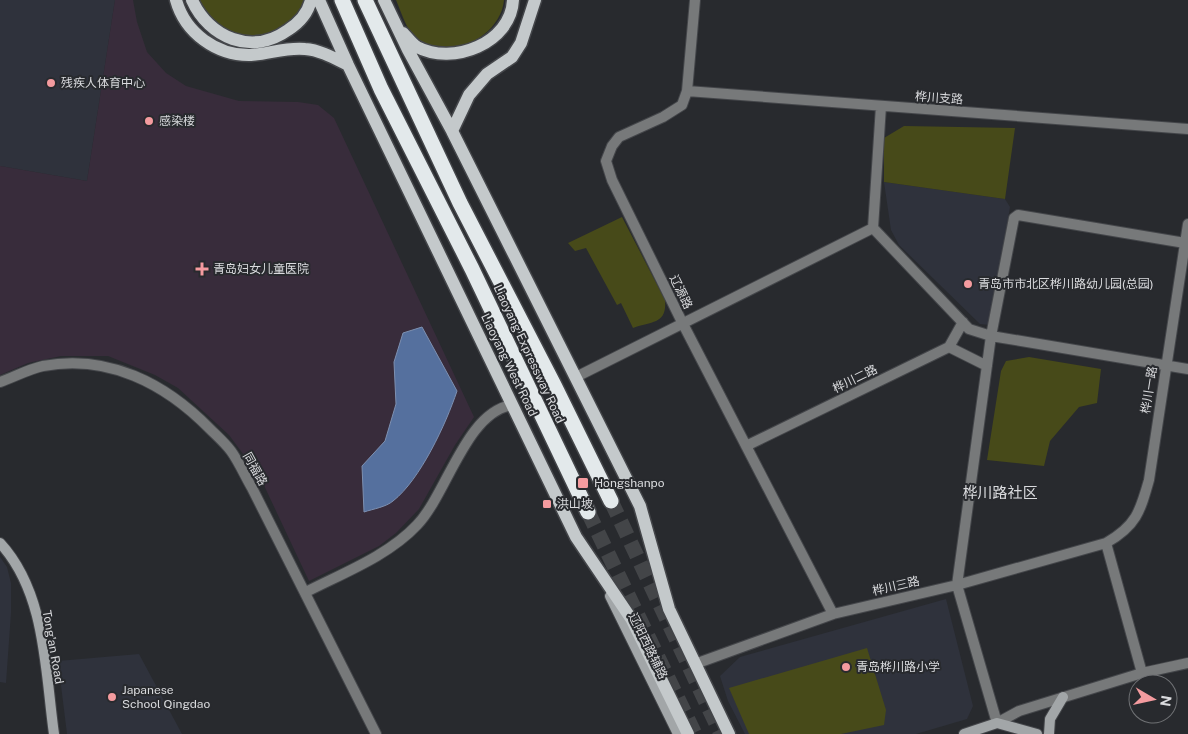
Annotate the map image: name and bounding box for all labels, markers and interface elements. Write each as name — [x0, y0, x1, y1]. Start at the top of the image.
place label: 残疾人体育中心 — [61, 76, 145, 90]
marker: 残疾人体育中心 — [45, 77, 57, 89]
street label: 桦川支路 — [915, 89, 963, 107]
place label: 感染楼 — [159, 114, 195, 128]
marker: 感染楼 — [143, 115, 155, 127]
marker: 青岛妇女儿童医院 — [195, 262, 209, 276]
place label: 青岛妇女儿童医院 — [213, 262, 309, 276]
street label: 辽源路 — [667, 273, 695, 311]
place label: 青岛市市北区桦川路幼儿园(总园) — [978, 277, 1153, 291]
marker: 青岛市市北区桦川路幼儿园(总园) — [962, 278, 974, 290]
street label: Liaoyang Expressway Road — [491, 282, 567, 426]
street label: Liaoyang West Road — [478, 311, 540, 419]
street label: 桦川二路 — [830, 362, 880, 396]
street label: 桦川一路 — [1138, 365, 1160, 415]
street label: 同福路 — [240, 450, 270, 488]
marker: Hongshanpo — [576, 476, 590, 490]
place label: Hongshanpo — [594, 476, 665, 490]
district label: 桦川路社区 — [962, 484, 1038, 501]
place label: 洪山坡 — [557, 497, 593, 511]
marker: 洪山坡 — [541, 498, 553, 510]
street label: 桦川三路 — [871, 574, 921, 598]
street label: Tong'an Road — [40, 609, 66, 685]
street label: 辽阳西路辅路 — [626, 611, 670, 681]
place label: 青岛桦川路小学 — [856, 660, 940, 674]
marker: 青岛桦川路小学 — [840, 661, 852, 673]
north arrow — [1128, 674, 1178, 724]
place label: Japanese School Qingdao — [122, 683, 210, 711]
marker: Japanese School Qingdao — [106, 691, 118, 703]
text: N — [1157, 694, 1175, 708]

